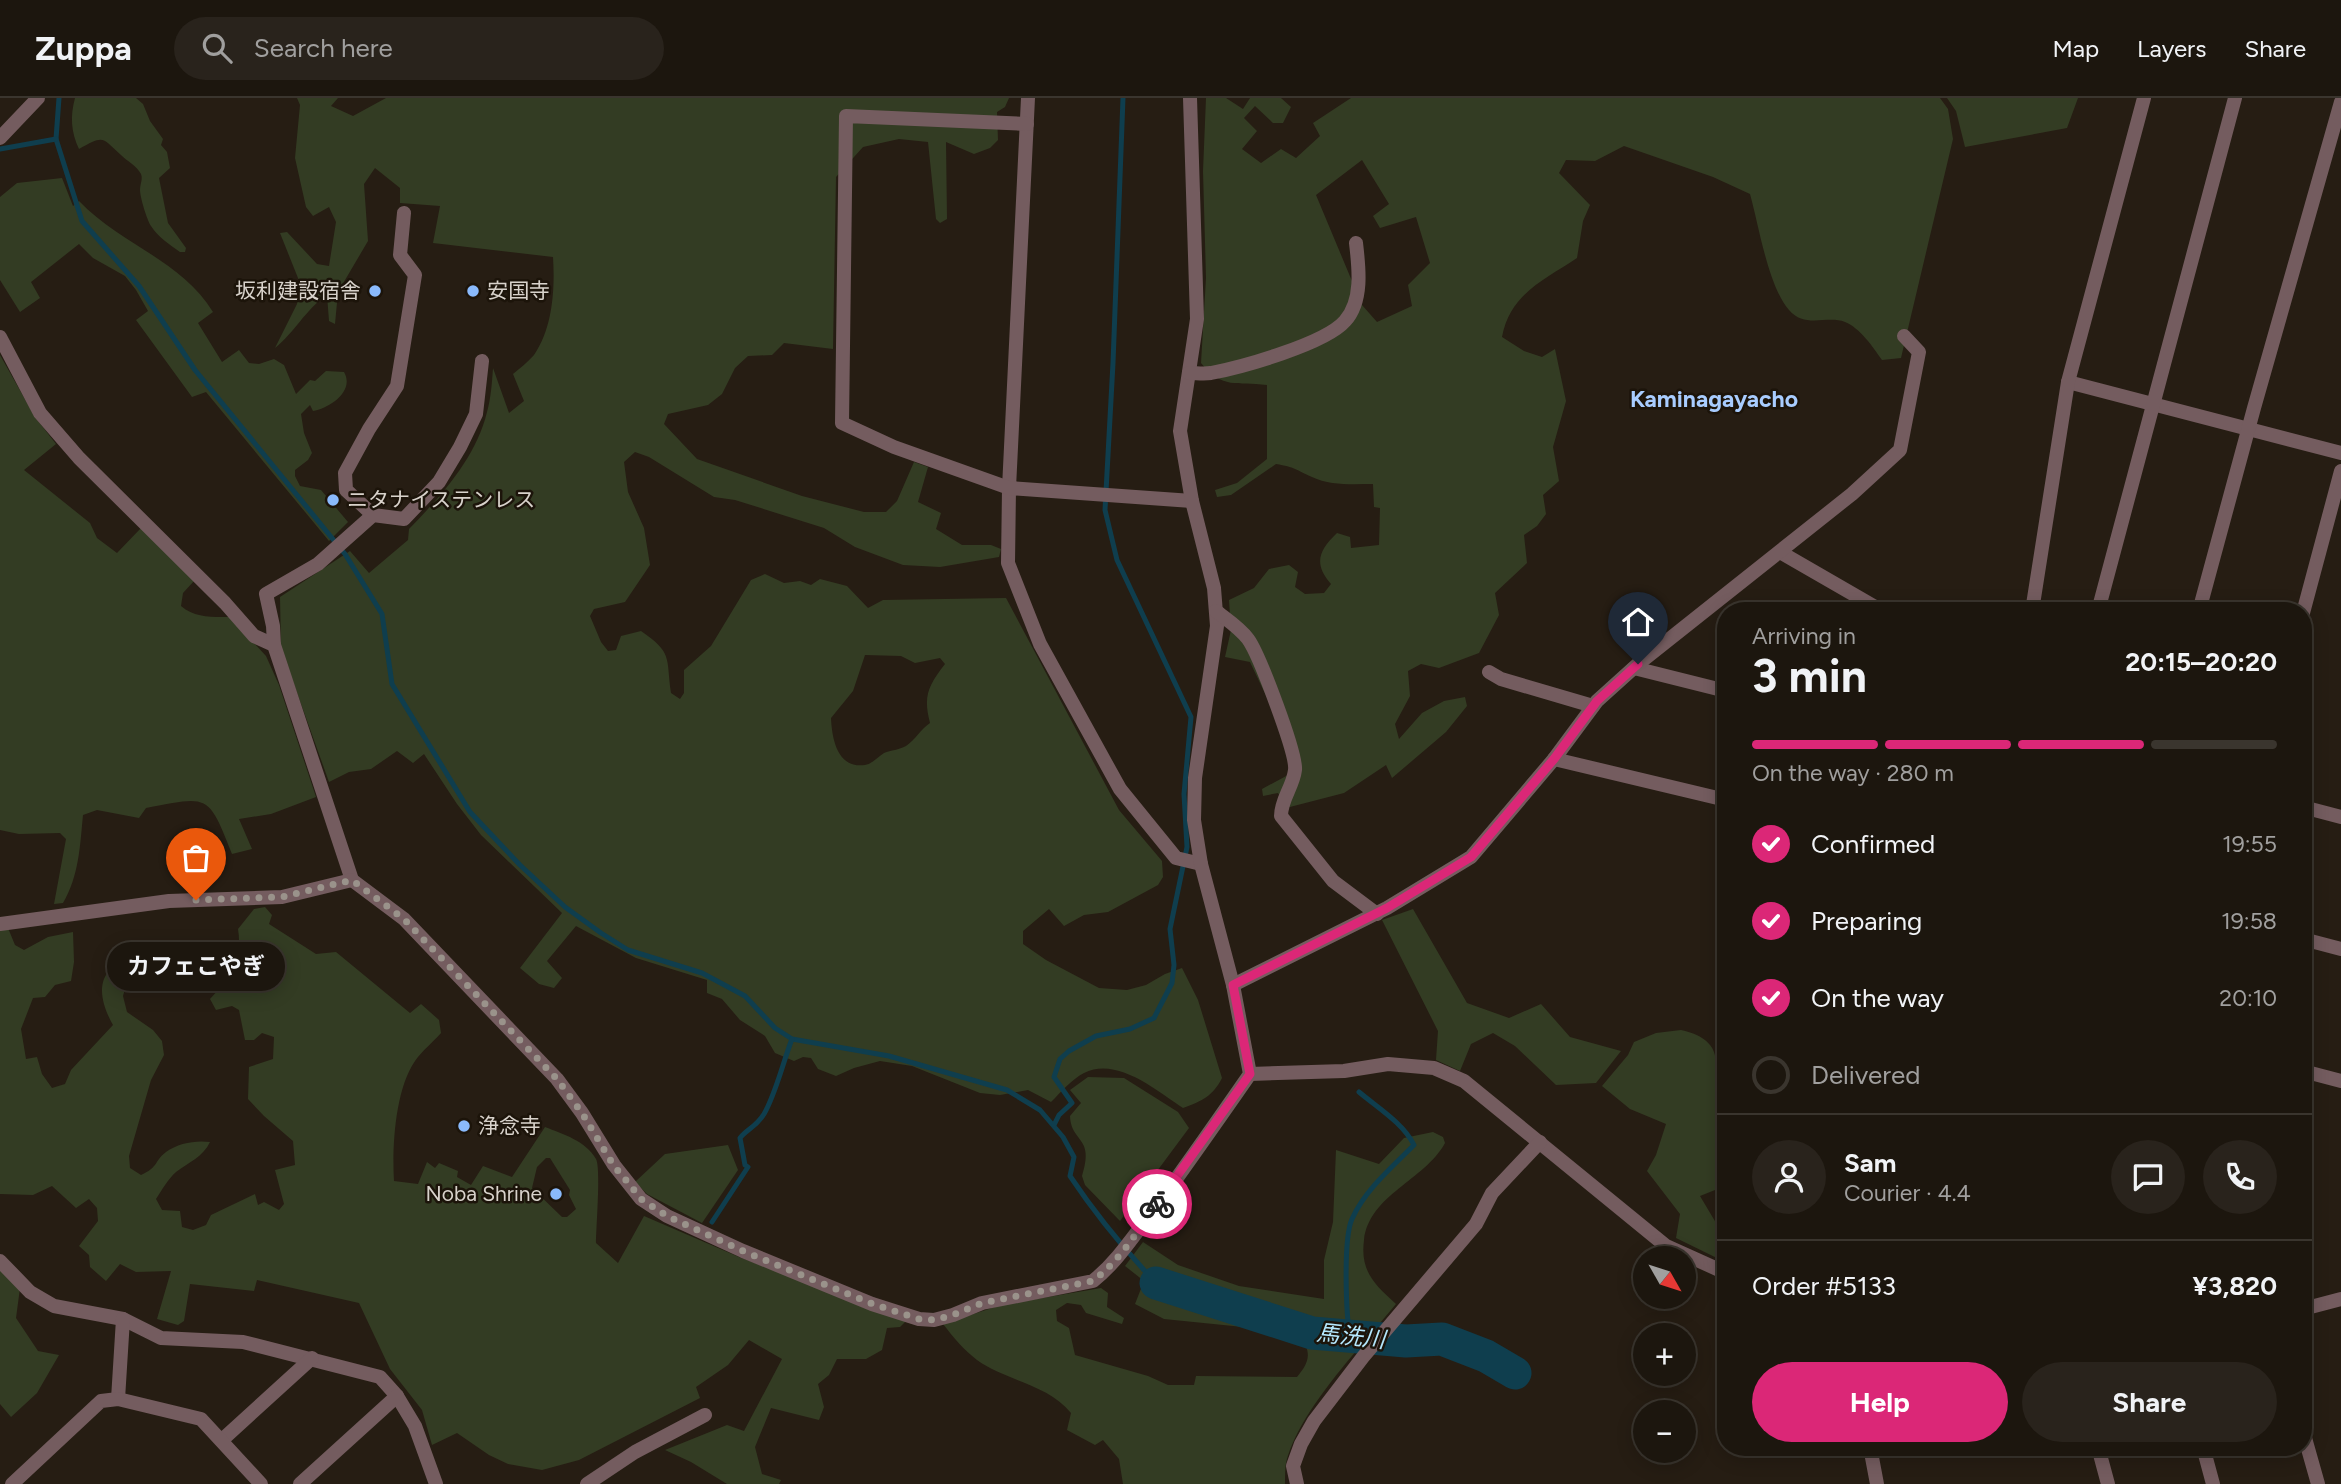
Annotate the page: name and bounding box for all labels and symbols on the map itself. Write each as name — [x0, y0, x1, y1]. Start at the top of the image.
place label: 坂利建設宿舎 — [235, 278, 361, 303]
place label: 安国寺 — [487, 278, 550, 303]
marker: 坂利建設宿舎 — [367, 283, 383, 299]
marker: 安国寺 — [465, 283, 481, 299]
district label: Kaminagayacho — [1630, 385, 1798, 413]
place label: ニタナイステンレス — [347, 487, 535, 512]
marker: ニタナイステンレス — [325, 492, 341, 508]
pin — [1608, 592, 1668, 664]
pin — [166, 828, 226, 900]
callout: カフェこやぎ — [107, 942, 285, 991]
place label: 浄念寺 — [478, 1113, 541, 1138]
marker: 浄念寺 — [456, 1118, 472, 1134]
courier — [1122, 1169, 1192, 1239]
place label: Noba Shrine — [426, 1181, 542, 1206]
marker: Noba Shrine — [548, 1186, 564, 1202]
north arrow — [1633, 1246, 1696, 1309]
water label: 馬洗川 — [1315, 1318, 1390, 1354]

